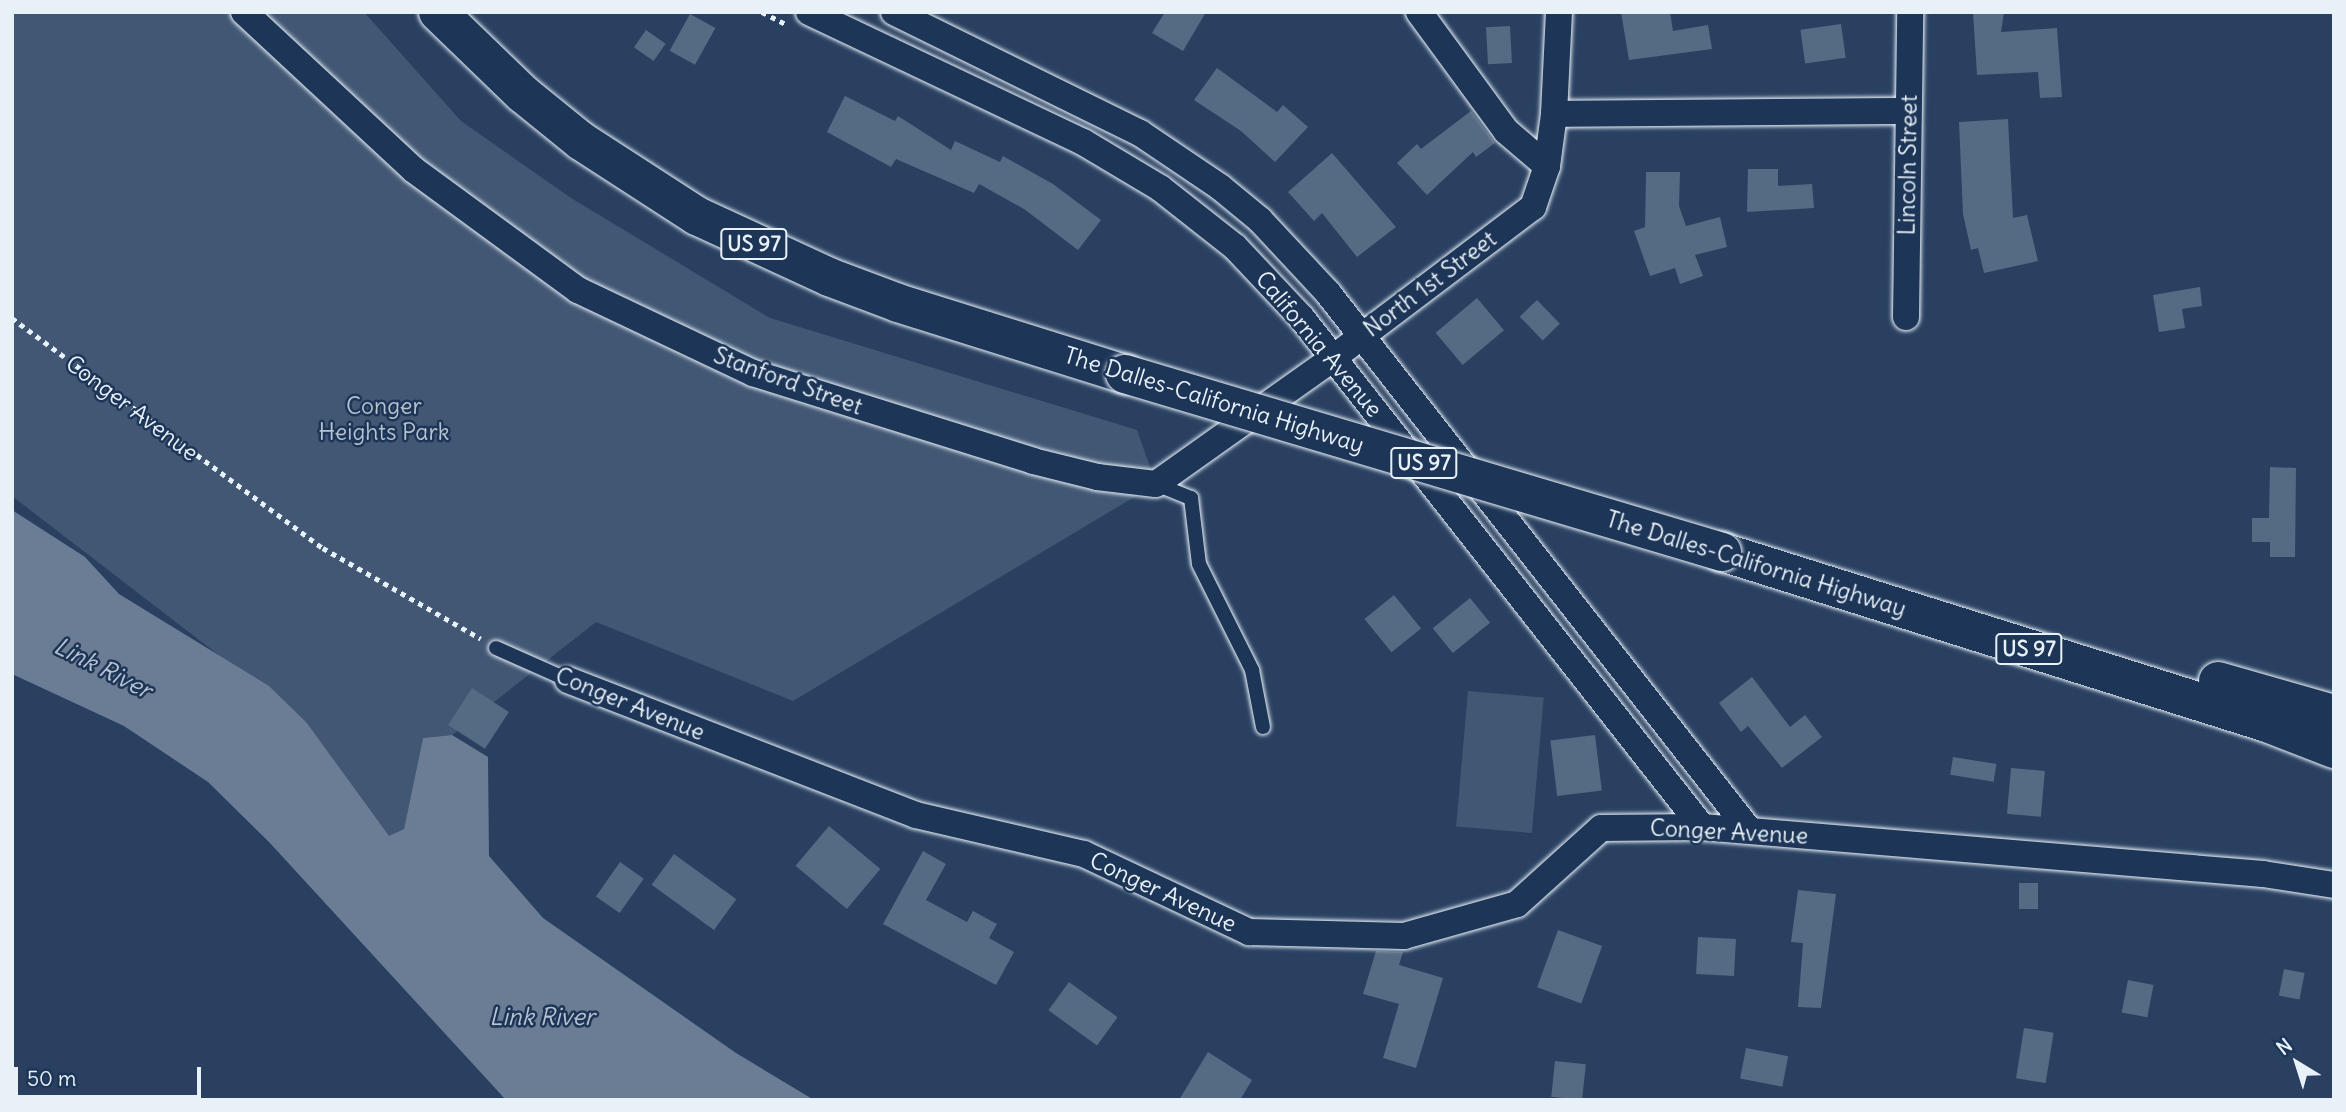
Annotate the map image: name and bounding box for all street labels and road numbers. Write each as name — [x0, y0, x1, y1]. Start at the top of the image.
street label: Lincoln Street — [1893, 94, 1923, 236]
street label: North 1st Street — [1358, 225, 1502, 343]
road number: US 97 — [719, 226, 789, 262]
street label: California Avenue — [1250, 265, 1388, 423]
street label: Stanford Street — [710, 341, 866, 421]
street label: The Dalles-California Highway — [1061, 341, 1367, 459]
street label: Conger Avenue — [60, 349, 204, 467]
road number: US 97 — [1389, 446, 1459, 480]
street label: The Dalles-California Highway — [1603, 505, 1909, 623]
road number: US 97 — [1994, 632, 2064, 666]
street label: Conger Avenue — [551, 662, 709, 746]
street label: Conger Avenue — [1649, 814, 1809, 850]
street label: Conger Avenue — [1085, 846, 1241, 938]

